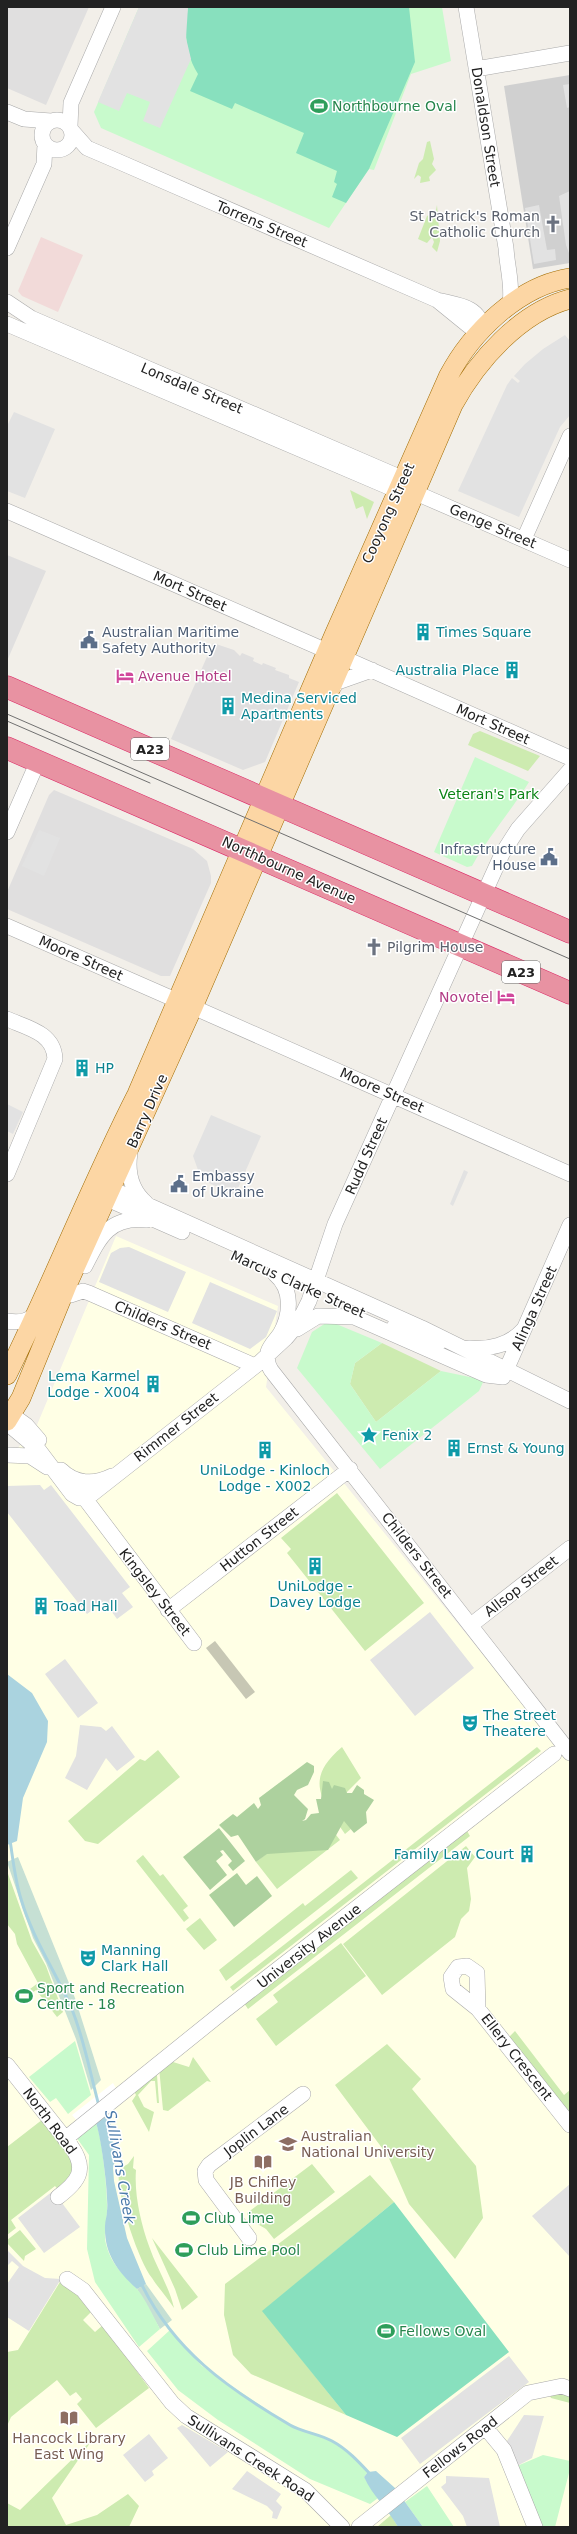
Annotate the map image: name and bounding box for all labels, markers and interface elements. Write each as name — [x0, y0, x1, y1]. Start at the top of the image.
street label: Donaldson Street — [469, 66, 503, 189]
sports icon: Northbourne Oval — [309, 96, 329, 116]
place label: Northbourne Oval — [332, 98, 457, 114]
street label: Torrens Street — [213, 197, 310, 251]
place label: St Patrick's Roman Catholic Church — [409, 208, 540, 240]
church icon: St Patrick's Roman Catholic Church — [543, 214, 563, 234]
street label: Lonsdale Street — [139, 359, 246, 417]
street label: Cooyong Street — [359, 460, 418, 566]
street label: Genge Street — [447, 501, 539, 552]
street label: Mort Street — [151, 568, 230, 615]
building icon: Times Square — [413, 622, 433, 642]
place label: Australian Maritime Safety Authority — [102, 624, 239, 656]
place label: Times Square — [435, 624, 531, 640]
public building icon: Australian Maritime Safety Authority — [79, 630, 99, 650]
building icon: Australia Place — [502, 660, 522, 680]
place label: Australia Place — [395, 662, 499, 678]
hotel icon: Avenue Hotel — [115, 666, 135, 686]
place label: Avenue Hotel — [138, 668, 232, 684]
place label: Medina Serviced Apartments — [241, 690, 357, 722]
building icon: Medina Serviced Apartments — [218, 696, 238, 716]
street label: Mort Street — [454, 701, 533, 748]
road number: A23 — [131, 738, 169, 760]
park label: Veteran's Park — [439, 786, 540, 802]
street label: Northbourne Avenue — [220, 833, 358, 907]
place label: Infrastructure House — [440, 841, 536, 873]
public building icon: Infrastructure House — [539, 847, 559, 867]
street label: Moore Street — [37, 932, 126, 984]
church icon: Pilgrim House — [364, 937, 384, 957]
place label: Pilgrim House — [387, 939, 483, 955]
road number: A23 — [502, 961, 540, 983]
hotel icon: Novotel — [496, 987, 516, 1007]
place label: Novotel — [439, 989, 493, 1005]
building icon: HP — [72, 1058, 92, 1078]
place label: HP — [95, 1060, 114, 1076]
street label: Moore Street — [338, 1064, 427, 1116]
street label: Barry Drive — [124, 1071, 170, 1151]
street label: Rudd Street — [342, 1114, 390, 1197]
place label: Embassy of Ukraine — [192, 1168, 264, 1200]
public building icon: Embassy of Ukraine — [169, 1174, 189, 1194]
street label: Marcus Clarke Street — [228, 1247, 368, 1321]
street label: Alinga Street — [508, 1263, 560, 1353]
street label: Childers Street — [112, 1297, 214, 1353]
place label: Lema Karmel Lodge - X004 — [47, 1368, 140, 1400]
building icon: Lema Karmel Lodge - X004 — [143, 1374, 163, 1394]
street label: Rimmer Street — [131, 1389, 222, 1465]
place icon: Fenix 2 — [359, 1425, 379, 1445]
place label: Fenix 2 — [382, 1427, 432, 1443]
building icon: Ernst & Young — [444, 1438, 464, 1458]
building icon: UniLodge - Kinloch Lodge - X002 — [255, 1440, 275, 1460]
place label: Ernst & Young — [467, 1440, 565, 1456]
place label: UniLodge - Kinloch Lodge - X002 — [200, 1462, 330, 1494]
street label: Hutton Street — [217, 1503, 302, 1574]
street label: Childers Street — [379, 1509, 456, 1601]
street label: Kingsley Street — [116, 1545, 194, 1639]
street label: Allsop Street — [481, 1552, 561, 1620]
building icon: UniLodge - Davey Lodge — [305, 1556, 325, 1576]
place label: UniLodge - Davey Lodge — [269, 1578, 361, 1610]
building icon: Toad Hall — [31, 1596, 51, 1616]
place label: Toad Hall — [53, 1598, 118, 1614]
place label: The Street Theatere — [482, 1707, 557, 1739]
theatre icon: The Street Theatere — [460, 1713, 480, 1733]
building icon: Family Law Court — [517, 1844, 537, 1864]
place label: Family Law Court — [394, 1846, 514, 1862]
street label: University Avenue — [254, 1901, 364, 1991]
place label: Manning Clark Hall — [101, 1942, 168, 1974]
theatre icon: Manning Clark Hall — [78, 1948, 98, 1968]
place label: Sport and Recreation Centre - 18 — [37, 1980, 185, 2012]
sports icon: Sport and Recreation Centre - 18 — [14, 1986, 34, 2006]
street label: Ellery Crescent — [478, 2010, 556, 2104]
street label: North Road — [20, 2085, 80, 2157]
street label: Joplin Lane — [220, 2101, 291, 2160]
water label: Sullivans Creek — [101, 2109, 139, 2227]
place label: Australian National University — [301, 2128, 434, 2160]
school or university icon: Australian National University — [278, 2134, 298, 2154]
library icon: JB Chifley Building — [253, 2152, 273, 2172]
place label: JB Chifley Building — [229, 2174, 296, 2206]
sports icon: Club Lime — [181, 2208, 201, 2228]
place label: Club Lime — [204, 2210, 274, 2226]
sports icon: Club Lime Pool — [174, 2240, 194, 2260]
place label: Club Lime Pool — [197, 2242, 300, 2258]
sports icon: Fellows Oval — [376, 2321, 396, 2341]
place label: Fellows Oval — [399, 2323, 486, 2339]
library icon: Hancock Library East Wing — [59, 2408, 79, 2428]
street label: Sullivans Creek Road — [185, 2411, 317, 2505]
street label: Fellows Road — [419, 2413, 501, 2481]
place label: Hancock Library East Wing — [12, 2430, 126, 2462]

